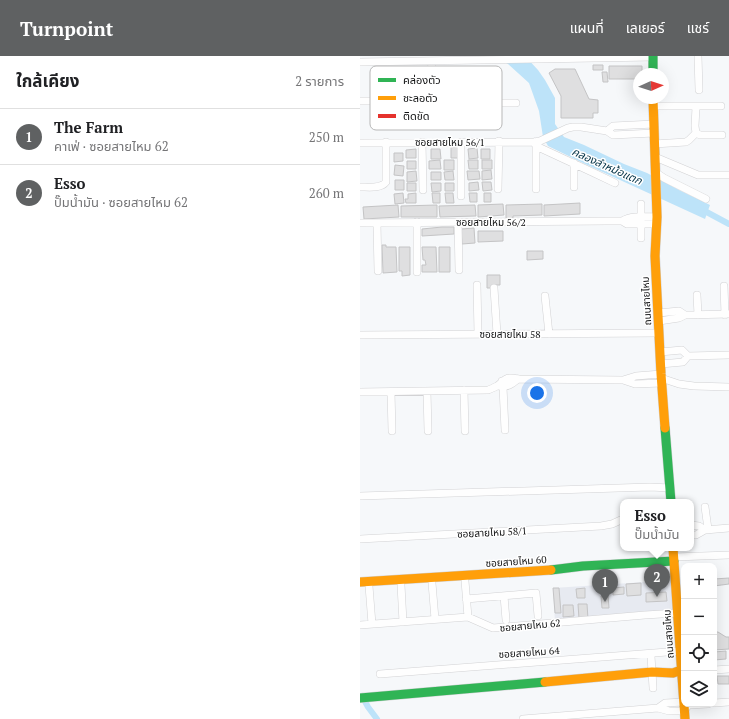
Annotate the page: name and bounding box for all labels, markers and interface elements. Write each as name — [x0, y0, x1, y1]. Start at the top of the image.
text: Turnpoint — [20, 16, 113, 41]
text: แผนที่ — [570, 18, 604, 37]
text: เลเยอร์ — [626, 18, 665, 37]
text: แชร์ — [687, 18, 709, 37]
legend — [370, 66, 502, 130]
north arrow — [633, 68, 669, 104]
text: ใกล้เคียง — [16, 69, 79, 92]
text: 2 รายการ — [295, 72, 344, 90]
text: คล่องตัว — [403, 73, 441, 87]
text: ชะลอตัว — [403, 91, 438, 105]
text: ติดขัด — [403, 109, 430, 123]
text: The Farm — [54, 117, 123, 137]
text: 1 — [25, 128, 33, 146]
text: 250 m — [309, 128, 344, 146]
street label: ซอยสายไหม 56/1 — [415, 136, 485, 149]
text: คาเฟ่ · ซอยสายไหม 62 — [54, 137, 169, 155]
water label: คลองลำหม้อแตก — [570, 144, 645, 188]
text: Esso — [54, 173, 86, 193]
text: 2 — [25, 184, 33, 202]
text: 260 m — [309, 184, 344, 202]
text: ปั๊มน้ำมัน · ซอยสายไหม 62 — [54, 193, 188, 211]
street label: ซอยสายไหม 56/2 — [456, 216, 526, 229]
street label: ถนนสายไหม — [639, 276, 654, 326]
street label: ซอยสายไหม 58 — [479, 328, 541, 341]
your location — [527, 383, 547, 403]
popup — [620, 499, 694, 551]
text: Esso — [634, 505, 666, 525]
street label: ซอยสายไหม 58/1 — [457, 524, 527, 541]
text: ปั๊มน้ำมัน — [634, 525, 680, 543]
street label: ซอยสายไหม 60 — [485, 553, 547, 570]
map controls — [681, 563, 717, 707]
button: + — [681, 563, 717, 599]
pin: 2 — [644, 564, 670, 597]
pin: 1 — [592, 569, 618, 602]
button: − — [681, 599, 717, 635]
street label: ถนนสายไหม — [660, 609, 677, 659]
street label: ซอยสายไหม 62 — [499, 616, 561, 635]
button: locate — [681, 635, 717, 671]
street label: ซอยสายไหม 64 — [498, 644, 561, 661]
button: layers — [681, 671, 717, 707]

